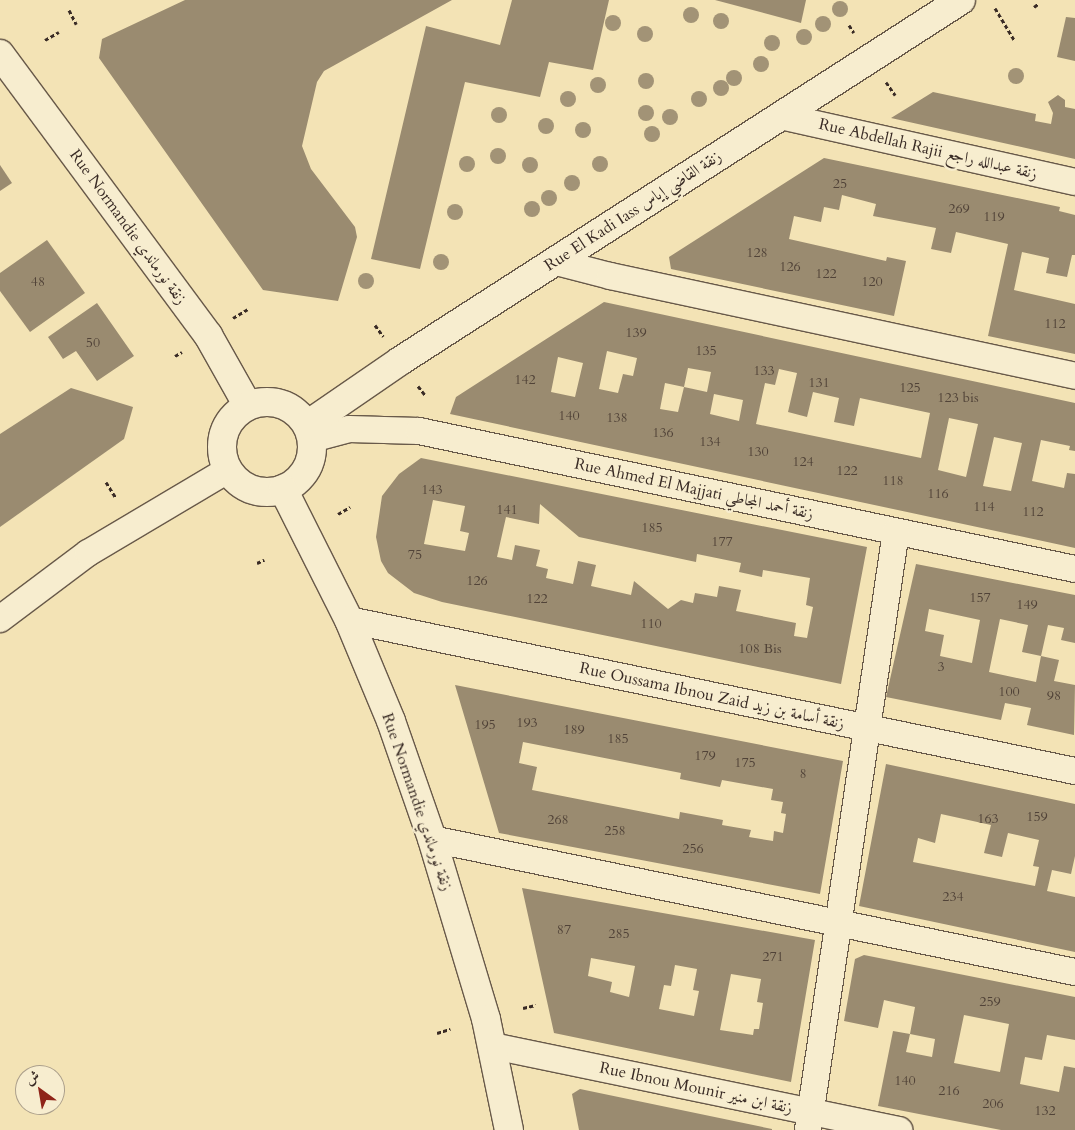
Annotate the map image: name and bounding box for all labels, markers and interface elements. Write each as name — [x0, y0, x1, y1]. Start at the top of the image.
street label: Rue Abdellah Rajii زنقة عبدالله راجع — [817, 114, 1039, 184]
street label: Rue Normandie زنقة نورماندي — [65, 146, 191, 308]
street label: Rue El Kadi Iass زنقة القاضي إياس — [541, 147, 725, 275]
house number: 25 — [833, 176, 847, 192]
house number: 269 — [948, 201, 970, 217]
house number: 119 — [983, 209, 1005, 225]
house number: 128 — [746, 245, 768, 261]
house number: 126 — [779, 259, 801, 275]
house number: 122 — [815, 266, 837, 282]
house number: 48 — [31, 274, 45, 290]
house number: 120 — [861, 274, 883, 290]
house number: 112 — [1044, 316, 1066, 332]
house number: 139 — [625, 325, 647, 341]
house number: 50 — [86, 335, 100, 351]
house number: 135 — [695, 343, 717, 359]
house number: 133 — [753, 363, 775, 379]
house number: 142 — [514, 372, 536, 388]
house number: 131 — [808, 375, 830, 391]
house number: 125 — [899, 380, 921, 396]
house number: 123 bis — [937, 390, 979, 406]
house number: 140 — [558, 408, 580, 424]
house number: 138 — [606, 410, 628, 426]
house number: 136 — [652, 425, 674, 441]
house number: 134 — [699, 434, 721, 450]
house number: 130 — [747, 444, 769, 460]
street label: Rue Ahmed El Majjati زنقة أحمد المجاطي — [573, 454, 815, 524]
house number: 124 — [792, 454, 814, 470]
house number: 122 — [836, 463, 858, 479]
house number: 118 — [882, 473, 904, 489]
house number: 143 — [421, 482, 443, 498]
house number: 116 — [927, 486, 949, 502]
house number: 114 — [973, 499, 995, 515]
house number: 141 — [496, 502, 518, 518]
house number: 112 — [1022, 504, 1044, 520]
house number: 185 — [641, 520, 663, 536]
house number: 177 — [711, 534, 733, 550]
house number: 75 — [408, 547, 422, 563]
house number: 126 — [466, 573, 488, 589]
house number: 157 — [969, 590, 991, 606]
house number: 122 — [526, 591, 548, 607]
house number: 149 — [1016, 597, 1038, 613]
house number: 110 — [640, 616, 662, 632]
house number: 108 Bis — [738, 641, 782, 657]
street label: Rue Oussama Ibnou Zaid زنقة أسامة بن زيد — [578, 659, 846, 733]
house number: 3 — [937, 659, 945, 675]
house number: 100 — [998, 684, 1020, 700]
house number: 98 — [1047, 688, 1061, 704]
street label: Rue Normandie زنقة نورماندي — [377, 710, 457, 894]
house number: 193 — [516, 715, 538, 731]
house number: 195 — [474, 717, 496, 733]
house number: 189 — [563, 722, 585, 738]
house number: 185 — [607, 731, 629, 747]
house number: 179 — [694, 748, 716, 764]
house number: 175 — [734, 755, 756, 771]
house number: 8 — [799, 766, 807, 782]
house number: 159 — [1026, 809, 1048, 825]
house number: 163 — [977, 811, 999, 827]
house number: 268 — [547, 812, 569, 828]
house number: 258 — [604, 823, 626, 839]
house number: 256 — [682, 841, 704, 857]
house number: 234 — [942, 889, 964, 905]
house number: 87 — [557, 922, 571, 938]
house number: 285 — [608, 926, 630, 942]
house number: 271 — [762, 949, 784, 965]
house number: 259 — [979, 994, 1001, 1010]
street label: Rue Ibnou Mounir زنقة ابن منير — [598, 1058, 794, 1118]
north arrow — [15, 1065, 65, 1115]
text: ش — [21, 1066, 43, 1089]
house number: 140 — [894, 1073, 916, 1089]
house number: 216 — [938, 1083, 960, 1099]
house number: 206 — [982, 1096, 1004, 1112]
house number: 132 — [1034, 1103, 1056, 1119]

